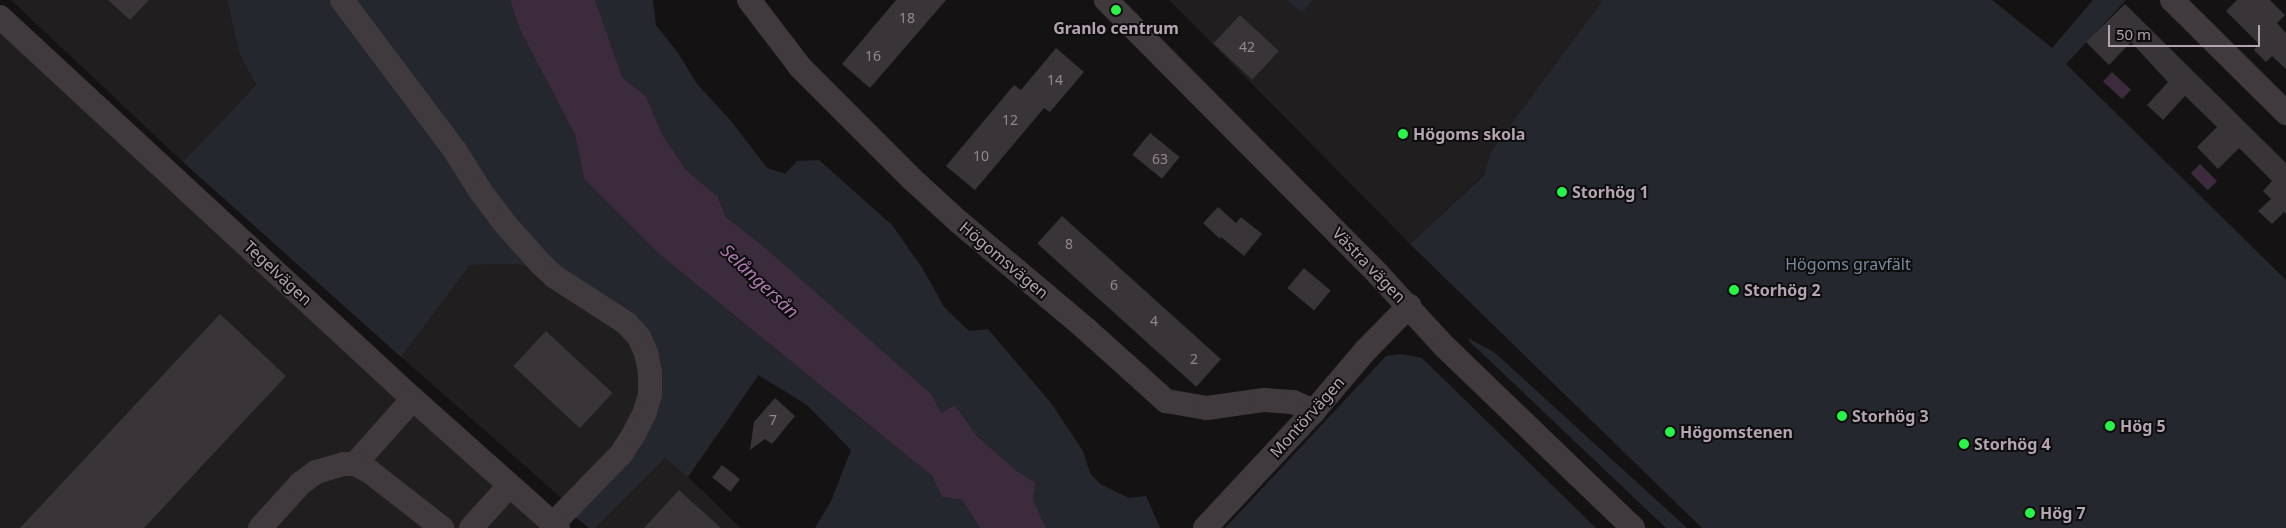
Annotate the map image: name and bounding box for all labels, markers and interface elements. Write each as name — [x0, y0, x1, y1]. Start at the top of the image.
marker: Granlo centrum — [1110, 4, 1122, 16]
house number: 18 — [899, 10, 915, 26]
scale bar — [2111, 15, 2264, 47]
place label: Granlo centrum — [1053, 18, 1179, 38]
text: 50 m — [2116, 24, 2151, 44]
house number: 42 — [1239, 39, 1255, 55]
house number: 16 — [865, 48, 881, 64]
house number: 14 — [1047, 72, 1063, 88]
house number: 12 — [1002, 112, 1018, 128]
place label: Högoms skola — [1413, 124, 1525, 144]
marker: Högoms skola — [1397, 128, 1409, 140]
house number: 10 — [973, 148, 989, 164]
house number: 63 — [1152, 151, 1168, 167]
place label: Storhög 1 — [1572, 182, 1649, 202]
marker: Storhög 1 — [1556, 186, 1568, 198]
street label: Högomsvägen — [956, 217, 1052, 303]
street label: Västra vägen — [1328, 223, 1410, 307]
house number: 8 — [1065, 236, 1073, 252]
street label: Tegelvägen — [240, 237, 316, 309]
water label: Selångersån — [717, 240, 803, 322]
park label: Högoms gravfält — [1785, 254, 1911, 274]
house number: 6 — [1110, 277, 1118, 293]
place label: Storhög 2 — [1744, 280, 1821, 300]
marker: Storhög 2 — [1728, 284, 1740, 296]
house number: 4 — [1150, 313, 1158, 329]
house number: 2 — [1190, 351, 1198, 367]
street label: Montörvägen — [1266, 373, 1348, 461]
place label: Storhög 3 — [1852, 406, 1929, 426]
marker: Storhög 3 — [1836, 410, 1848, 422]
house number: 7 — [769, 412, 777, 428]
place label: Hög 5 — [2120, 416, 2166, 436]
marker: Hög 5 — [2104, 420, 2116, 432]
place label: Högomstenen — [1680, 422, 1793, 442]
marker: Högomstenen — [1664, 426, 1676, 438]
place label: Storhög 4 — [1974, 434, 2051, 454]
marker: Storhög 4 — [1958, 438, 1970, 450]
place label: Hög 7 — [2040, 503, 2086, 523]
marker: Hög 7 — [2024, 507, 2036, 519]

